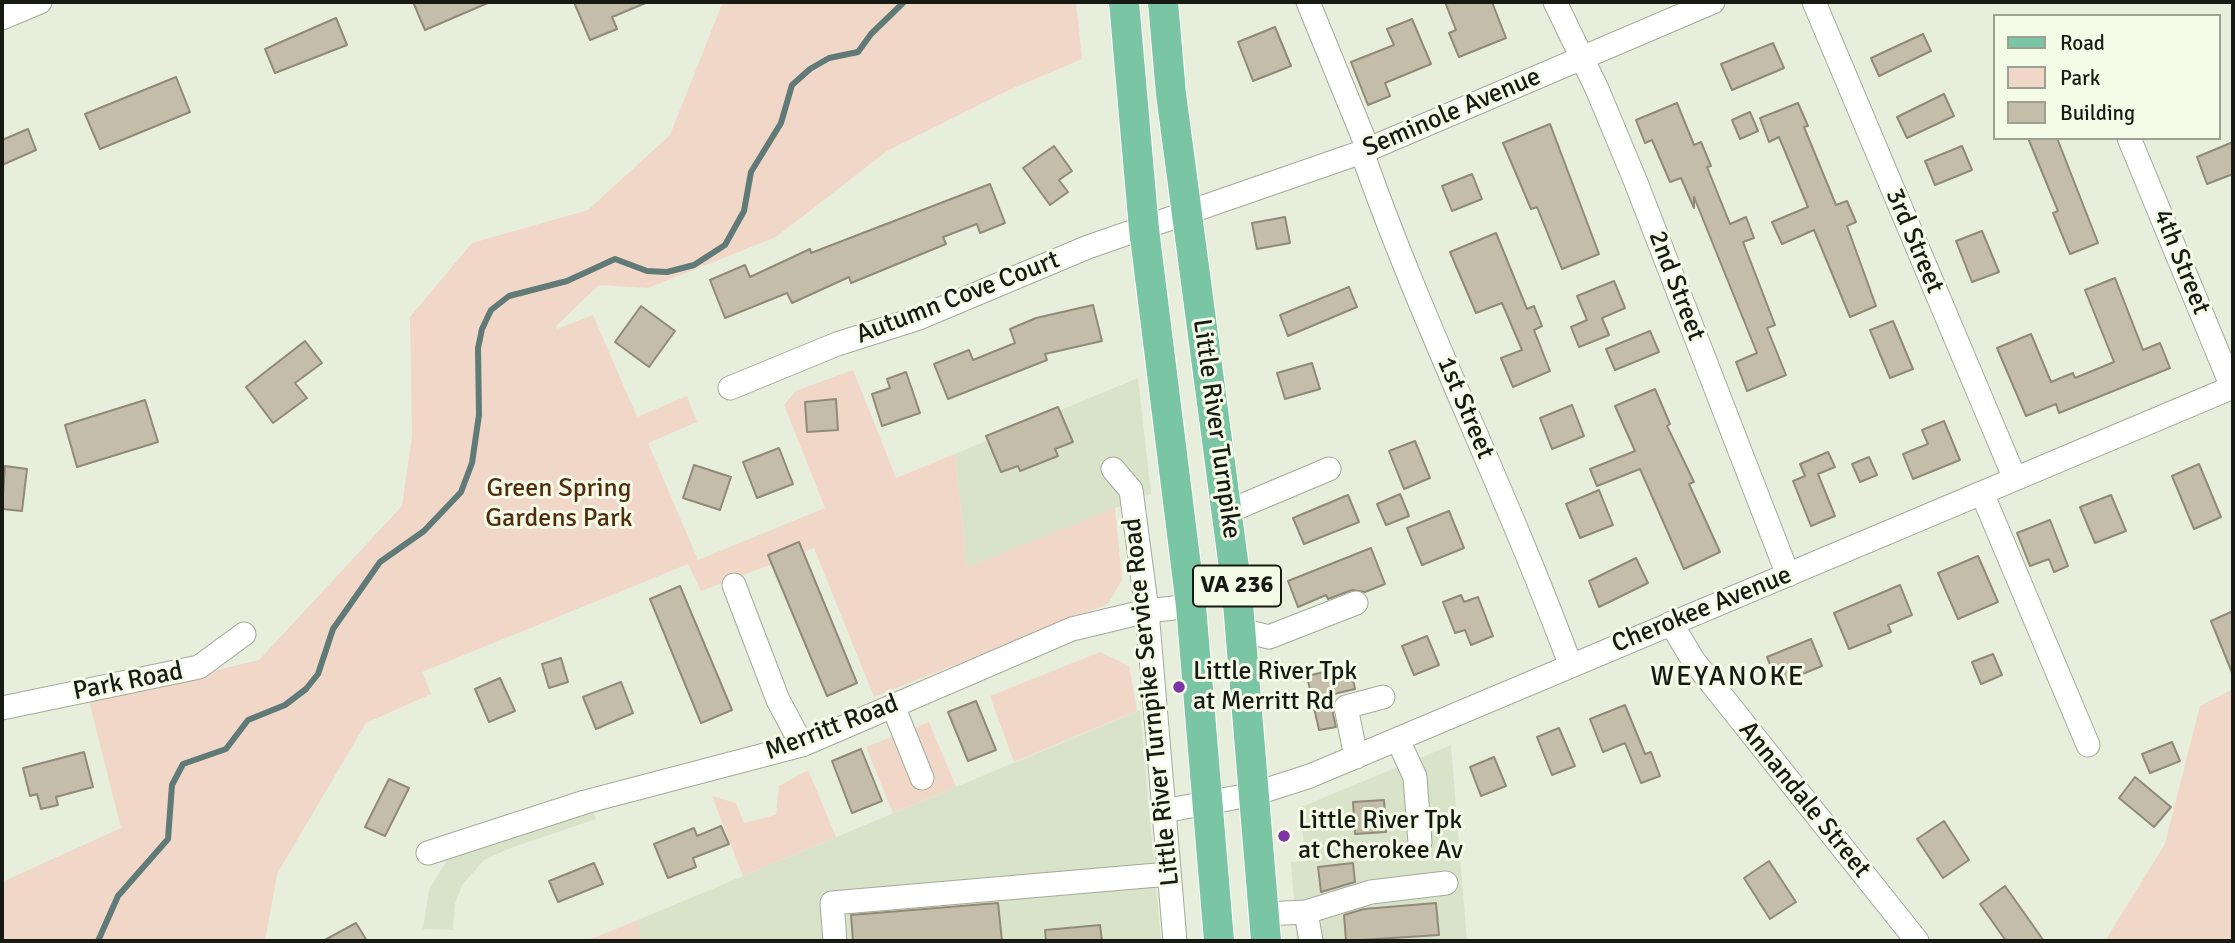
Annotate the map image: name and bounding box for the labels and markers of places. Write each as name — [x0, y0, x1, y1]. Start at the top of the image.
place label: Little River Tpk at Merritt Rd — [1193, 656, 1357, 718]
marker: Little River Tpk at Merritt Rd — [1171, 679, 1187, 695]
place label: Little River Tpk at Cherokee Av — [1298, 805, 1463, 866]
marker: Little River Tpk at Cherokee Av — [1276, 828, 1292, 844]

